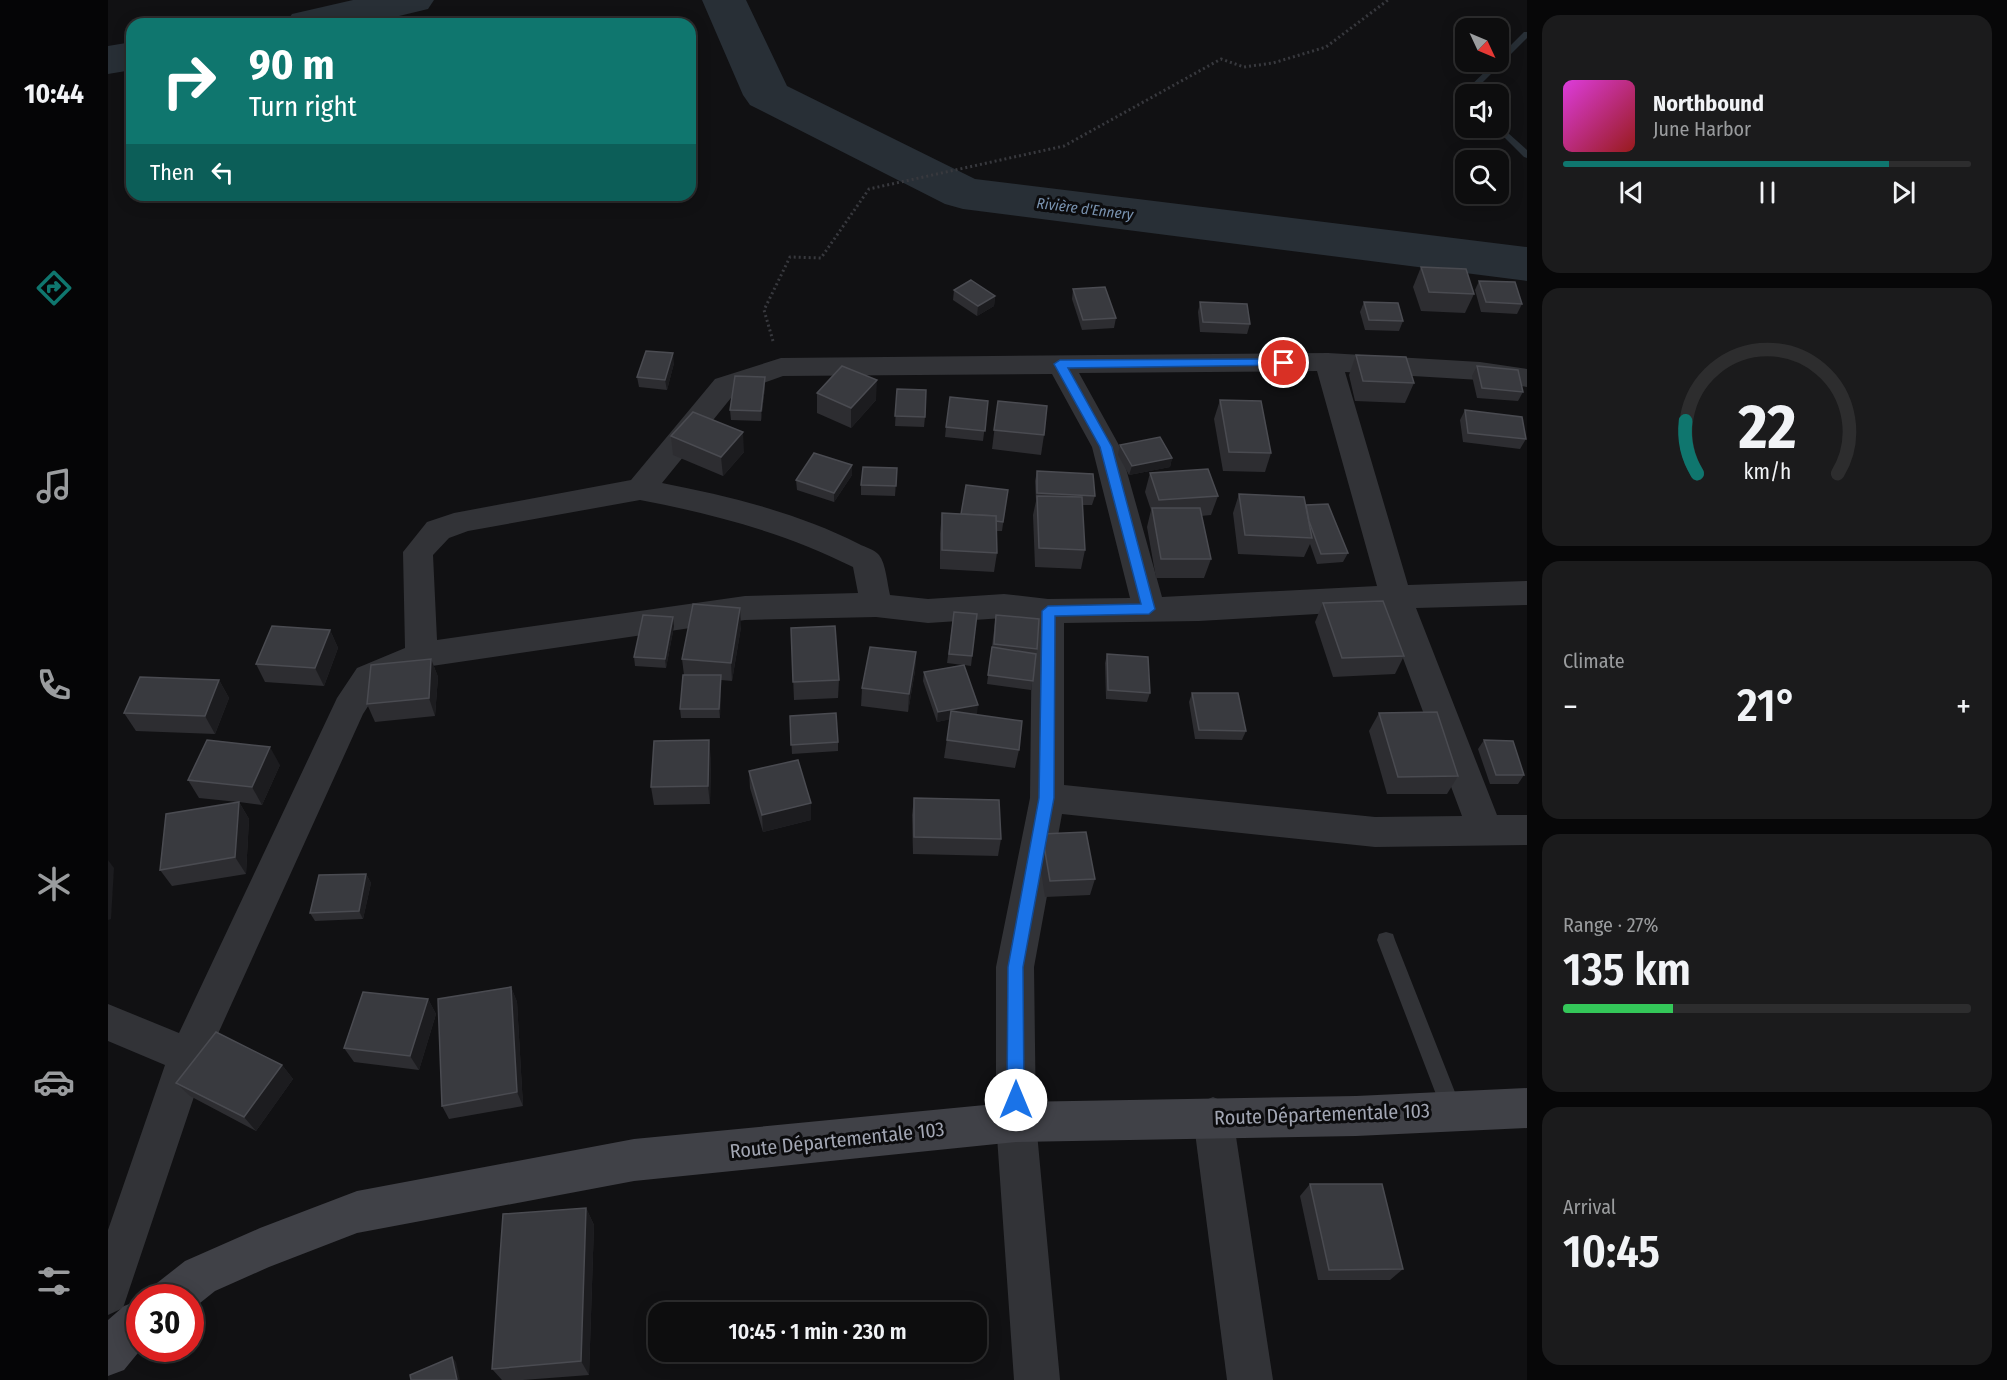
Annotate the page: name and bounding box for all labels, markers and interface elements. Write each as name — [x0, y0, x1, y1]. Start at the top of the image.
north arrow — [1455, 18, 1509, 72]
map controls — [1455, 18, 1509, 204]
text: 90 m — [249, 40, 334, 90]
icon: right — [150, 42, 228, 120]
text: 10:44 — [24, 78, 84, 110]
button: sound — [1455, 84, 1509, 138]
text: Northbound — [1653, 90, 1764, 117]
text: Turn right — [249, 91, 357, 123]
text: June Harbor — [1653, 117, 1751, 141]
button: search — [1455, 150, 1509, 204]
icon: left — [206, 156, 239, 189]
text: Then — [150, 159, 194, 186]
icon: previous — [1615, 176, 1648, 209]
icon: pause — [1751, 176, 1784, 209]
icon: next — [1887, 176, 1920, 209]
water label: Rivière d'Ennery — [1036, 194, 1136, 224]
icon: directions — [33, 267, 75, 309]
pin — [1258, 337, 1309, 388]
icon: arrive — [1267, 346, 1300, 379]
text: 22 — [1737, 390, 1796, 465]
text: km/h — [1743, 459, 1791, 485]
icon: music — [33, 465, 75, 507]
text: Climate — [1563, 649, 1625, 673]
icon: phone — [33, 664, 75, 706]
text: 21° — [1737, 679, 1797, 733]
text: − — [1563, 687, 1578, 727]
text: + — [1956, 687, 1971, 727]
icon: climate — [33, 863, 75, 905]
text: Range · 27% — [1563, 913, 1659, 937]
text: 135 km — [1563, 943, 1691, 997]
icon: car — [33, 1061, 75, 1103]
position arrow — [984, 1068, 1048, 1132]
street label: Route Départementale 103 — [1214, 1098, 1430, 1130]
street label: Route Départementale 103 — [728, 1117, 946, 1163]
text: Arrival — [1563, 1195, 1616, 1219]
text: 10:45 — [1563, 1225, 1660, 1279]
icon: filters — [33, 1260, 75, 1302]
speed limit sign: 30 — [126, 1284, 204, 1362]
text: 10:45 · 1 min · 230 m — [728, 1318, 907, 1345]

